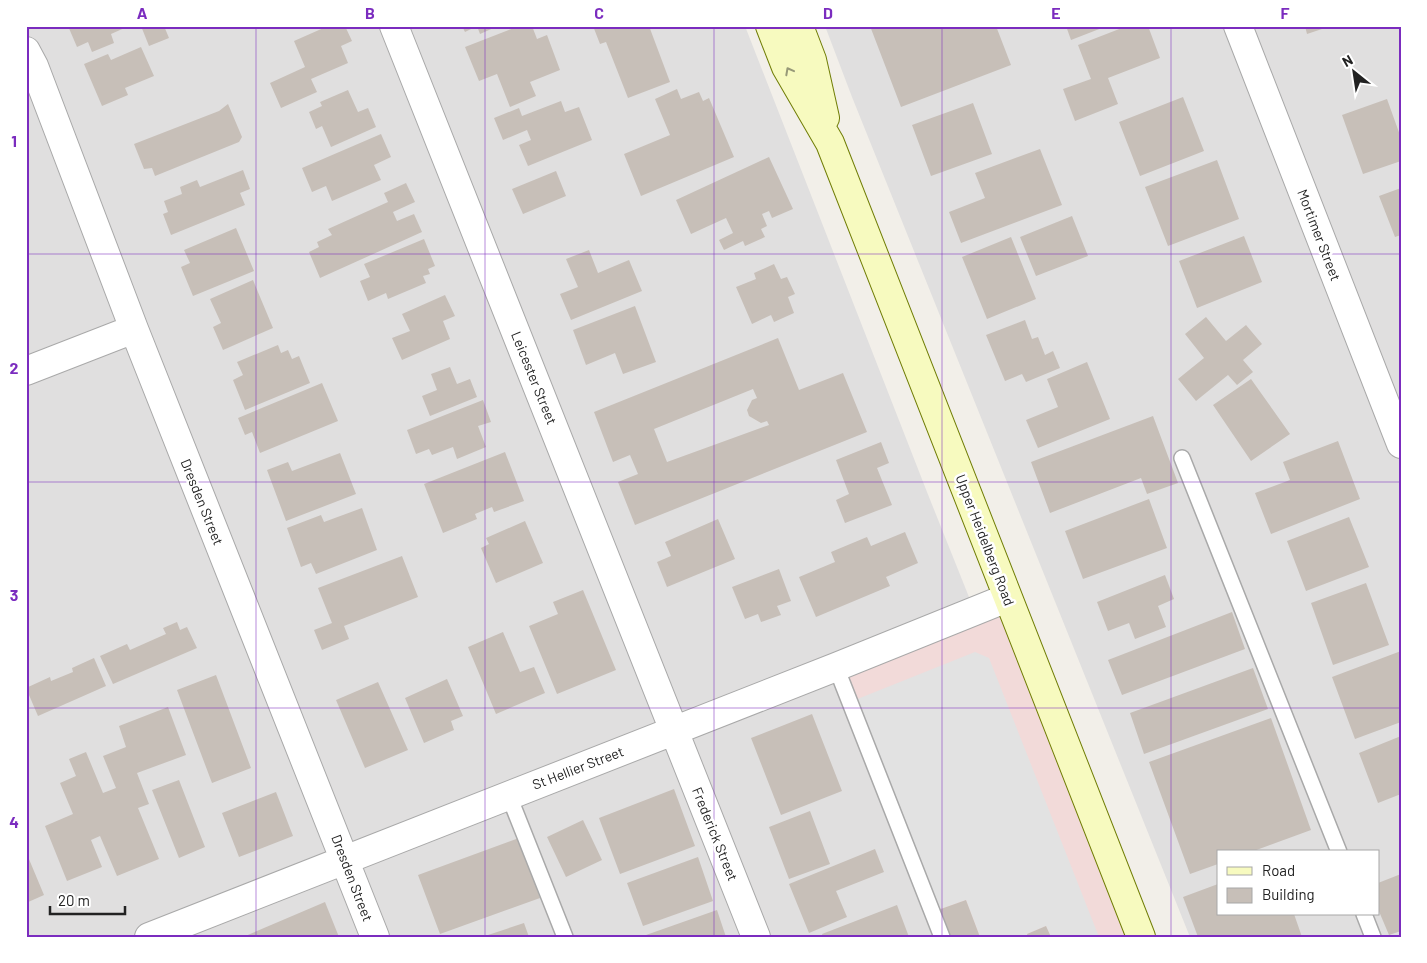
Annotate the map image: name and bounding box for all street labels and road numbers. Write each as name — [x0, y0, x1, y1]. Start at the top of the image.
street label: Mortimer Street — [1294, 187, 1345, 283]
street label: Leicester Street — [508, 329, 561, 427]
street label: Dresden Street — [177, 456, 227, 547]
street label: Upper Heidelberg Road — [953, 472, 1018, 608]
street label: St Hellier Street — [530, 742, 626, 793]
street label: Frederick Street — [689, 785, 742, 883]
street label: Dresden Street — [328, 832, 377, 924]

